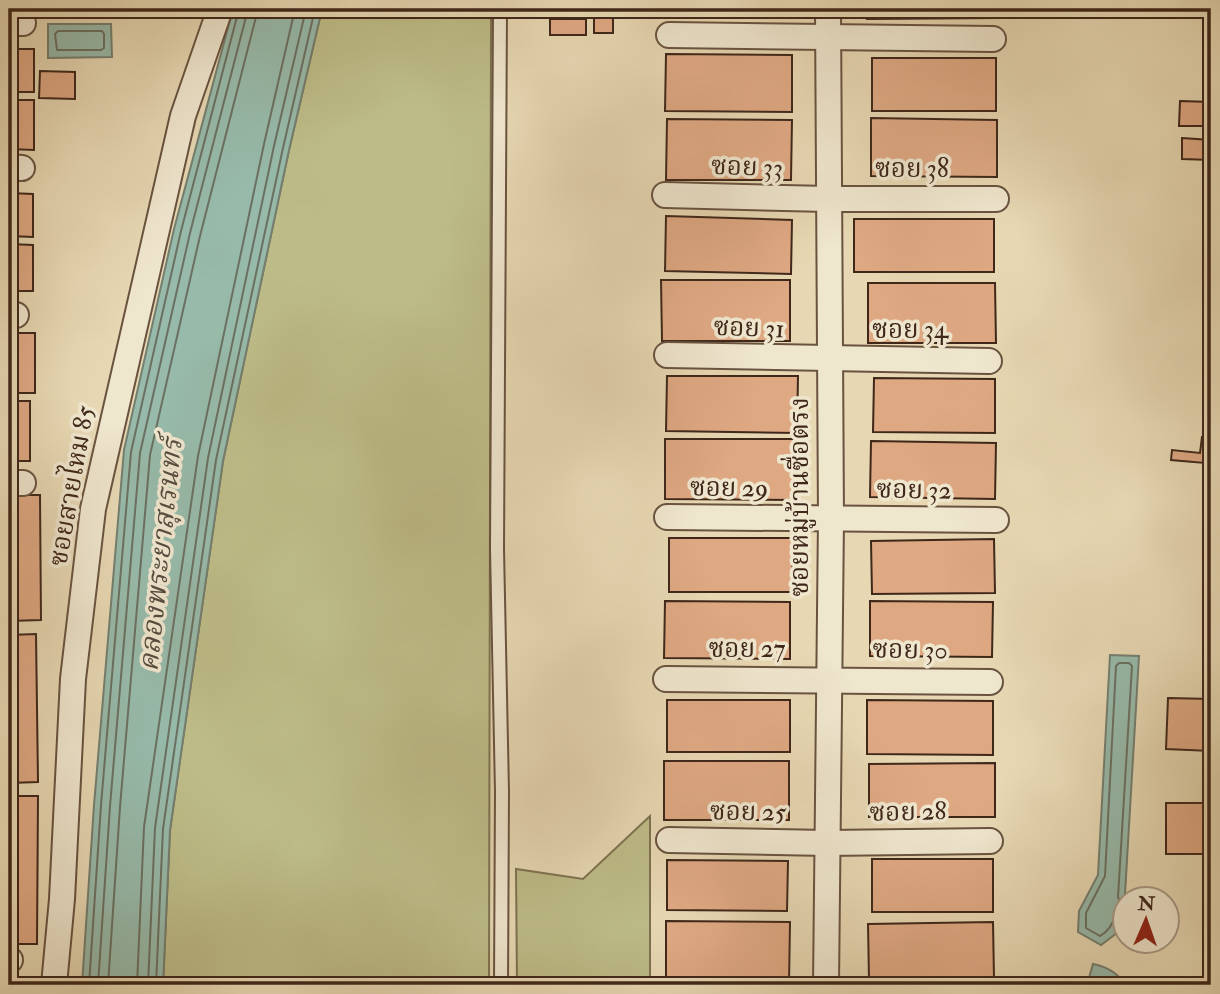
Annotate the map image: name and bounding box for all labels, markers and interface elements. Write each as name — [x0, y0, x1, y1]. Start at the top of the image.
street label: ซอย 33 — [711, 150, 783, 184]
street label: ซอย 38 — [875, 153, 949, 185]
street label: ซอย 31 — [713, 311, 785, 345]
street label: ซอย 34 — [872, 314, 949, 346]
street label: ซอยหมู่บ้านซื่อตรง — [780, 397, 817, 597]
street label: ซอยสายไหม 85 — [39, 402, 102, 569]
water label: คลองพระยาสุเรนทร์ — [131, 430, 191, 673]
street label: ซอย 29 — [690, 471, 768, 505]
street label: ซอย 32 — [876, 473, 952, 507]
street label: ซอย 27 — [709, 633, 786, 665]
street label: ซอย 30 — [872, 633, 948, 667]
street label: ซอย 25 — [710, 795, 787, 829]
street label: ซอย 28 — [869, 795, 947, 829]
north arrow — [1112, 886, 1182, 956]
text: N — [1137, 892, 1156, 916]

